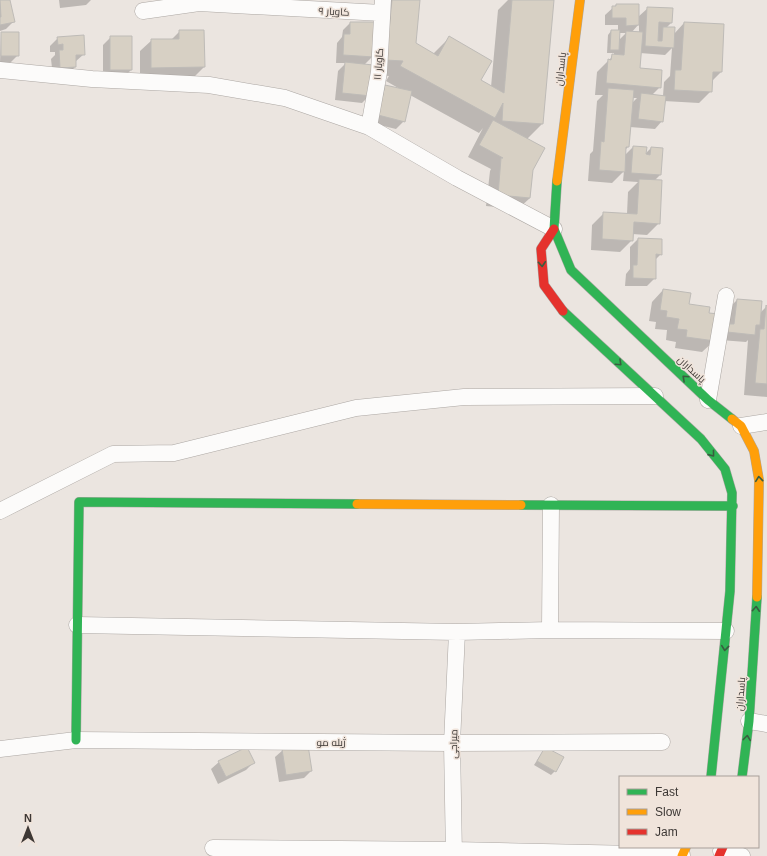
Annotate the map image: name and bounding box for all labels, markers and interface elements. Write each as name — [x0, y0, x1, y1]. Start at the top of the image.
street label: کاویار ۹ — [318, 5, 350, 18]
street label: کاویار ۱۱ — [372, 48, 385, 80]
street label: پاسداران — [553, 51, 569, 87]
one-way arrow — [538, 261, 547, 267]
street label: پاسداران — [675, 354, 708, 386]
one-way arrow — [615, 358, 622, 365]
one-way arrow — [682, 375, 690, 383]
one-way arrow — [708, 449, 715, 456]
one-way arrow — [754, 476, 763, 482]
one-way arrow — [752, 606, 761, 612]
one-way arrow — [720, 645, 729, 651]
street label: پاسداران — [734, 676, 748, 711]
street label: میراجی — [448, 729, 460, 759]
one-way arrow — [742, 735, 751, 741]
street label: ژیله مو — [316, 737, 346, 748]
legend — [619, 776, 759, 848]
text: Fast — [655, 785, 679, 799]
text: Slow — [655, 805, 681, 819]
north arrow — [8, 808, 48, 848]
text: N — [24, 812, 32, 824]
text: Jam — [655, 825, 678, 839]

